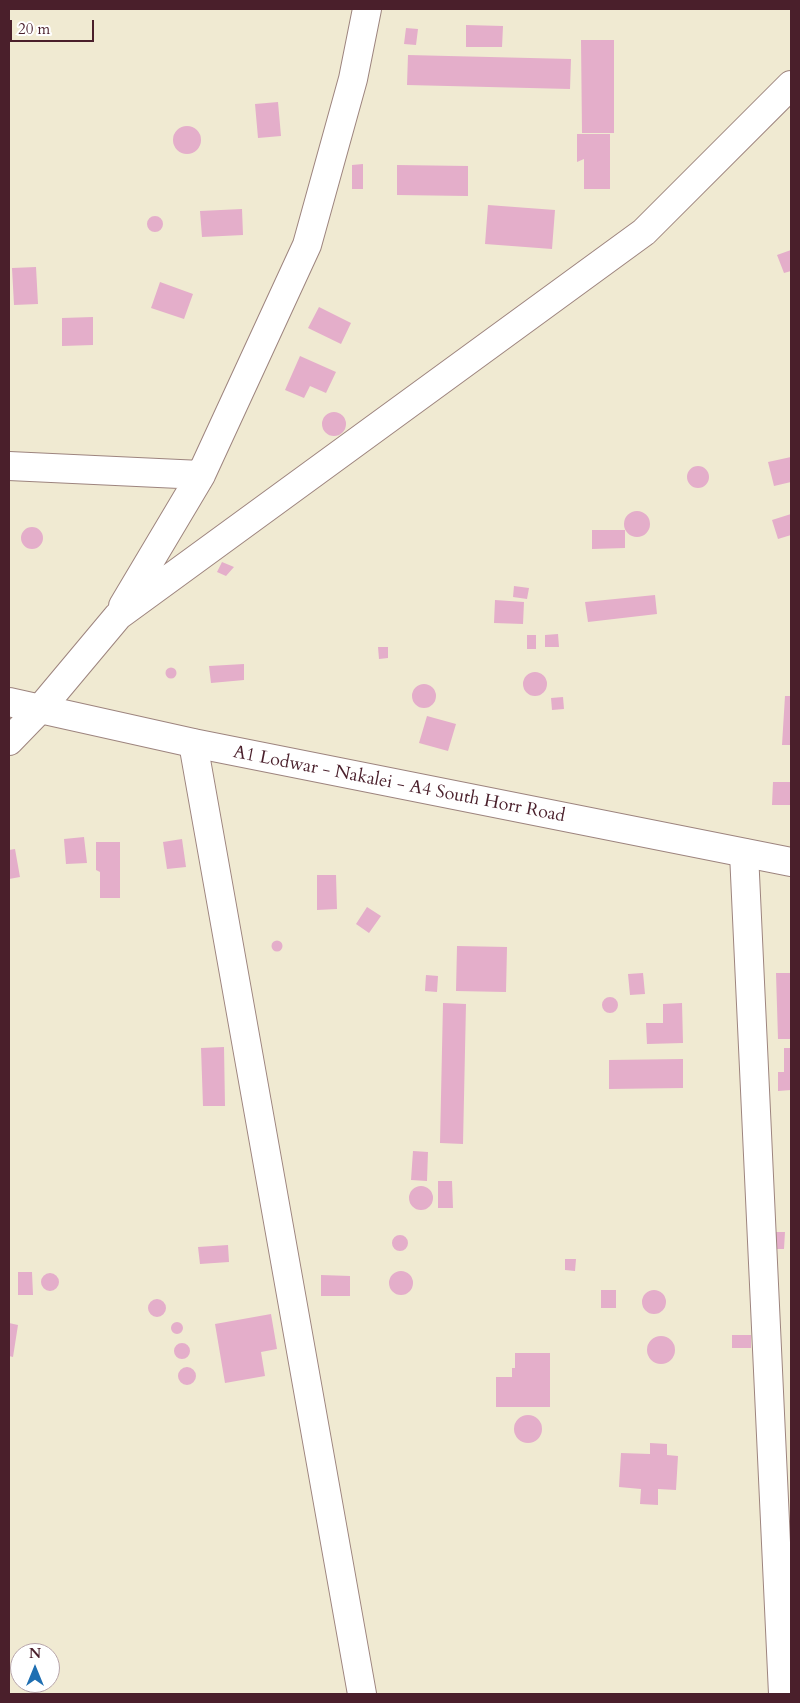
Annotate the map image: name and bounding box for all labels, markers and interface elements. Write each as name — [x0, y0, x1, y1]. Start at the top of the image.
scale bar — [12, 10, 96, 42]
text: 20 m — [18, 19, 50, 39]
street label: A1 Lodwar - Nakalei - A4 South Horr Road — [231, 742, 567, 828]
north arrow — [10, 1643, 60, 1693]
text: N — [29, 1644, 41, 1663]

